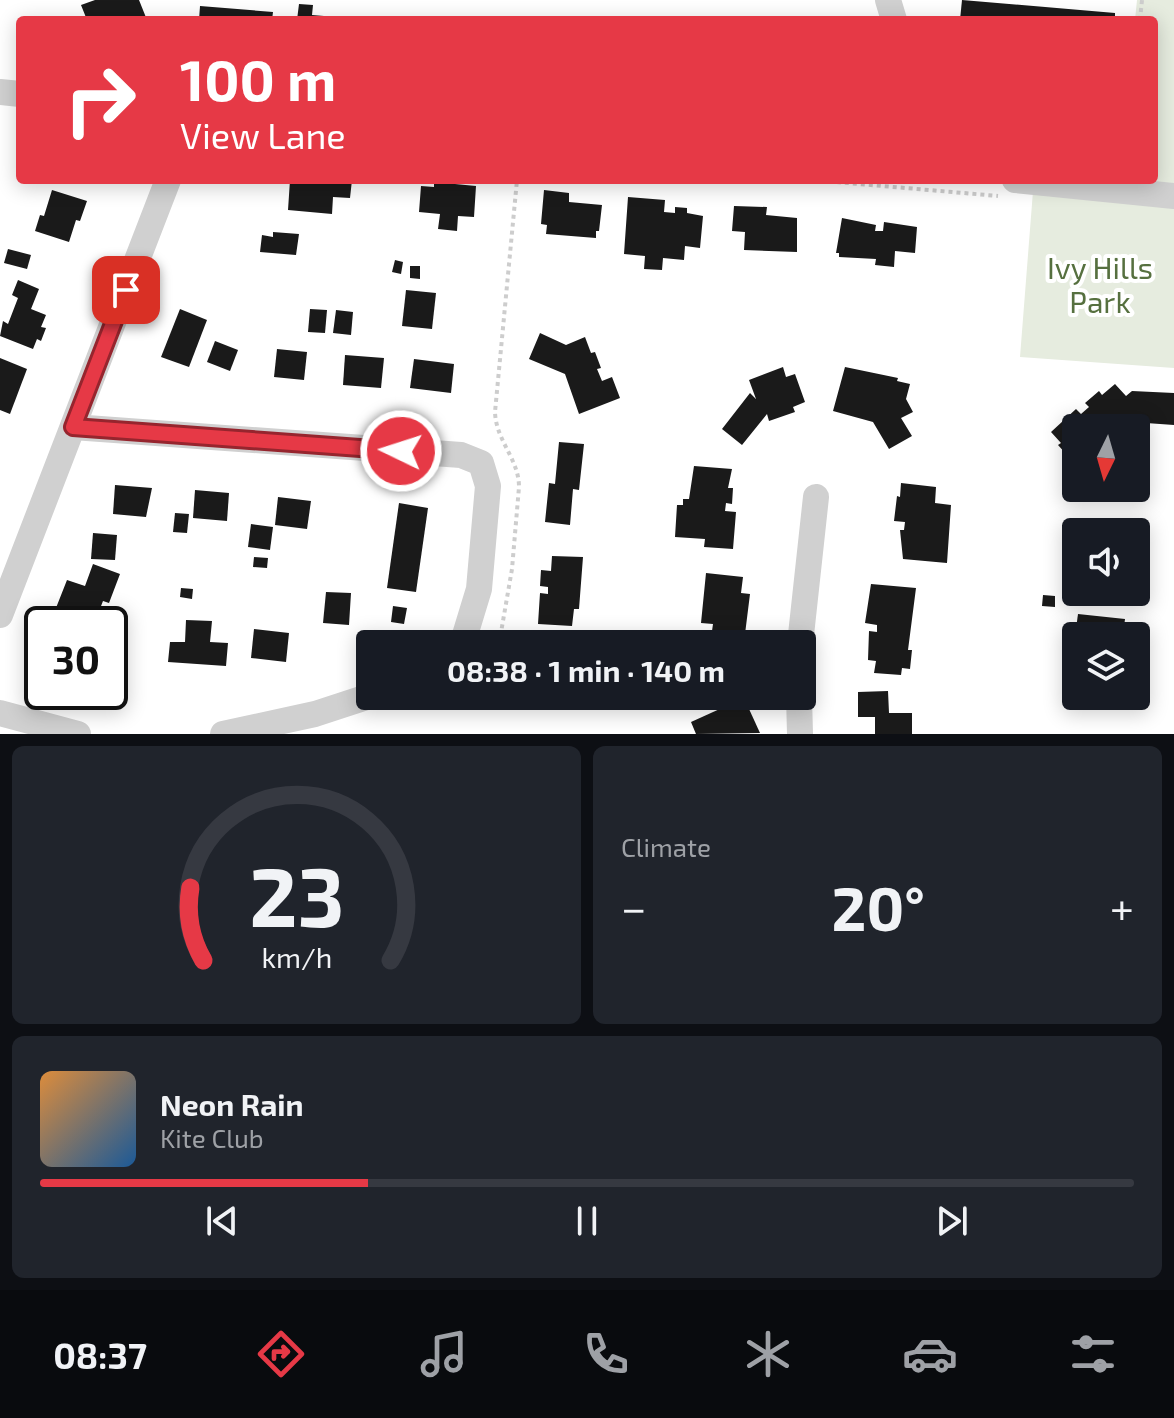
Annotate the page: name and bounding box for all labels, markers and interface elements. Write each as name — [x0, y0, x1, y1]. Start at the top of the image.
text: 100 m — [180, 45, 336, 112]
icon: right — [48, 48, 152, 152]
text: View Lane — [180, 113, 346, 156]
park label: Ivy Hills Park — [1047, 249, 1153, 319]
pin — [92, 256, 160, 324]
icon: arrive — [104, 268, 148, 312]
position arrow — [359, 409, 443, 493]
north arrow — [1062, 414, 1150, 502]
map controls — [1062, 414, 1150, 710]
button: sound — [1062, 518, 1150, 606]
speed limit sign: 30 — [24, 606, 128, 710]
button: layers — [1062, 622, 1150, 710]
text: 08:38 · 1 min · 140 m — [447, 652, 725, 688]
text: Climate — [621, 831, 711, 862]
text: 23 — [249, 844, 344, 944]
text: 20° — [832, 871, 925, 943]
text: − — [621, 880, 647, 933]
text: + — [1110, 880, 1134, 933]
text: km/h — [261, 939, 332, 974]
text: Neon Rain — [160, 1086, 304, 1122]
text: Kite Club — [160, 1122, 264, 1153]
icon: previous — [200, 1199, 244, 1243]
icon: pause — [565, 1199, 609, 1243]
icon: next — [930, 1199, 974, 1243]
icon: directions — [253, 1326, 309, 1382]
icon: music — [416, 1326, 472, 1382]
icon: phone — [578, 1326, 634, 1382]
icon: climate — [740, 1326, 796, 1382]
icon: car — [902, 1326, 958, 1382]
icon: filters — [1065, 1326, 1121, 1382]
text: 08:37 — [53, 1333, 147, 1376]

